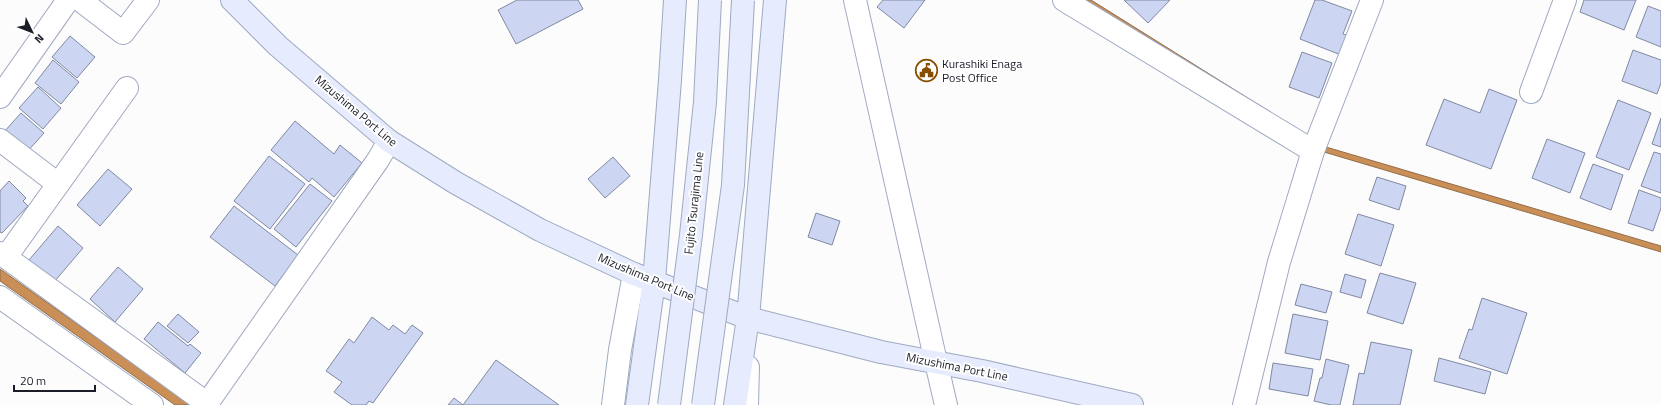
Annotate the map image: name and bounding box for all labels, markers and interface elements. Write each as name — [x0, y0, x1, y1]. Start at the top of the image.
north arrow — [12, 12, 52, 52]
text: N — [31, 31, 48, 47]
place label: Kurashiki Enaga Post Office — [942, 54, 1022, 87]
public building icon: Kurashiki Enaga Post Office — [913, 58, 939, 84]
street label: Mizushima Port Line — [311, 70, 402, 151]
street label: Fujito Tsurajima Line — [679, 151, 708, 255]
street label: Mizushima Port Line — [595, 248, 697, 305]
street label: Mizushima Port Line — [905, 347, 1010, 386]
scale bar — [14, 367, 95, 393]
text: 20 m — [20, 371, 46, 390]

